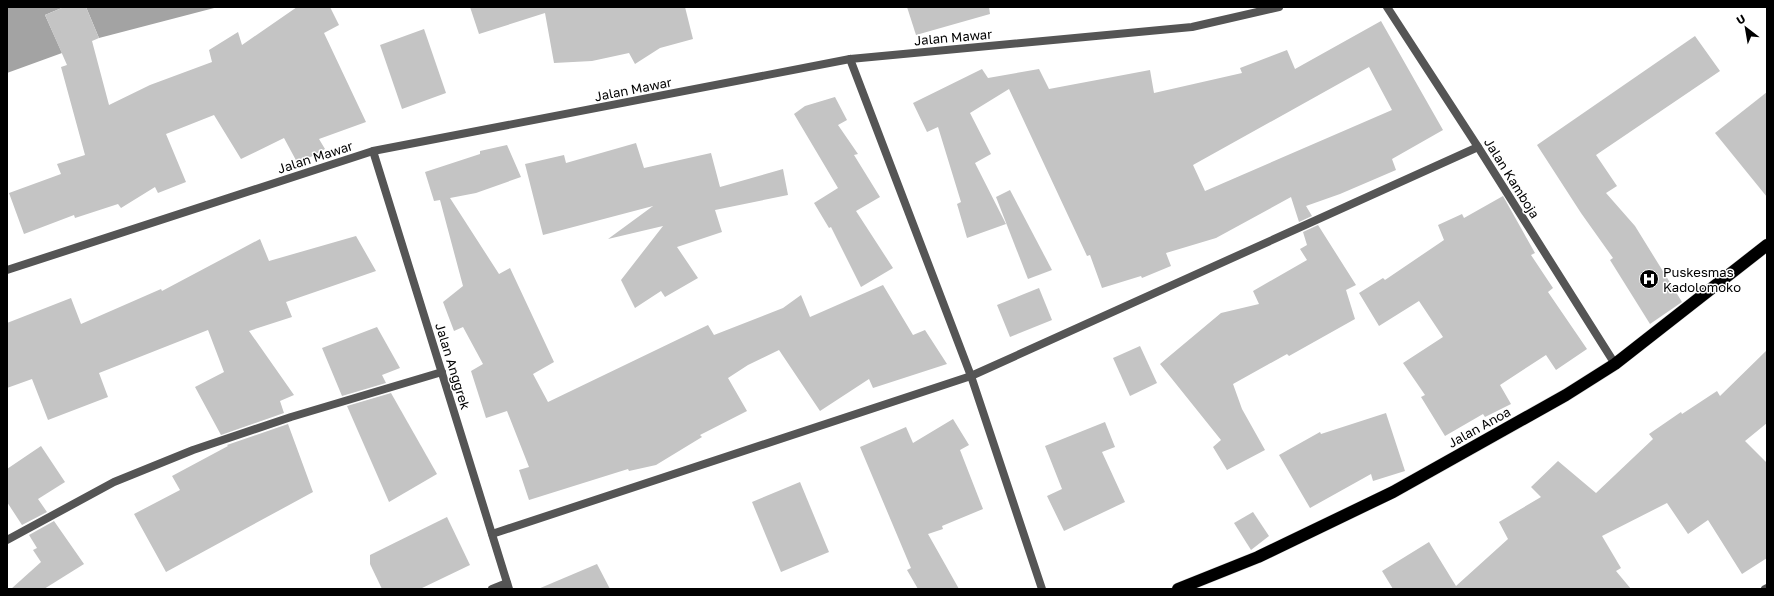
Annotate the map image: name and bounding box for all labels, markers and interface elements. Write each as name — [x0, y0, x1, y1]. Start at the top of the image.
north arrow — [1726, 8, 1766, 48]
text: U — [1734, 11, 1747, 27]
street label: Jalan Mawar — [913, 26, 993, 48]
street label: Jalan Mawar — [593, 74, 673, 104]
street label: Jalan Kamboja — [1481, 135, 1543, 221]
street label: Jalan Mawar — [275, 137, 355, 177]
place label: Puskesmas Kadolomoko — [1663, 264, 1741, 295]
hospital icon: Puskesmas Kadolomoko — [1638, 268, 1660, 290]
street label: Jalan Anggrek — [432, 321, 474, 412]
street label: Jalan Anoa — [1445, 403, 1513, 451]

